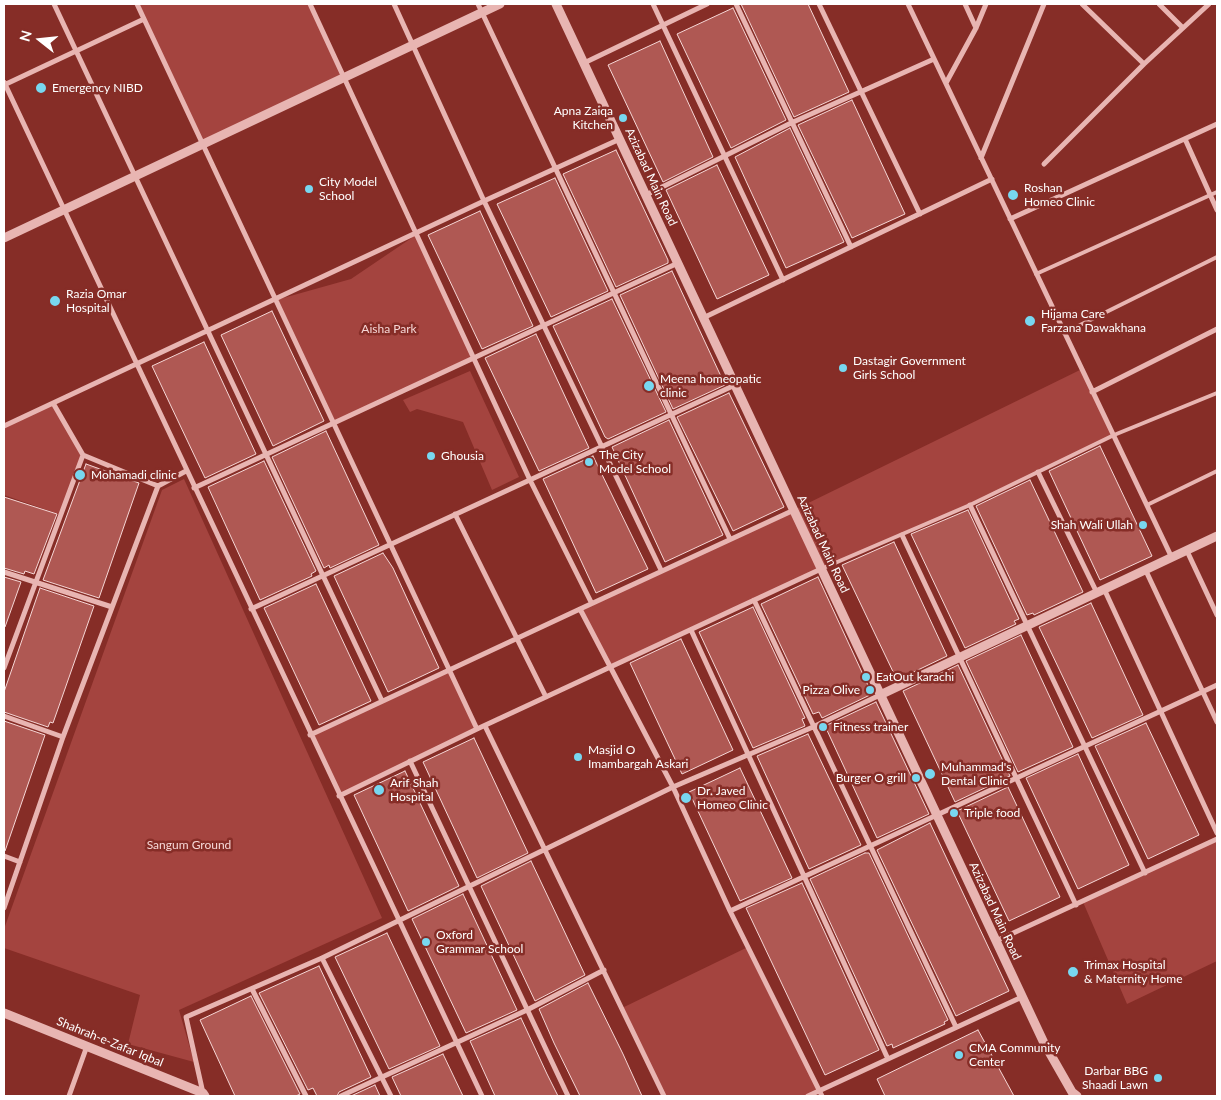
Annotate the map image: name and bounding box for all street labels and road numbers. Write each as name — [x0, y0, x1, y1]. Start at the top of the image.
street label: Azizabad Main Road — [622, 126, 680, 228]
street label: Azizabad Main Road — [794, 493, 852, 595]
street label: Azizabad Main Road — [966, 860, 1024, 962]
street label: Shahrah-e-Zafar Iqbal — [54, 1014, 166, 1070]

